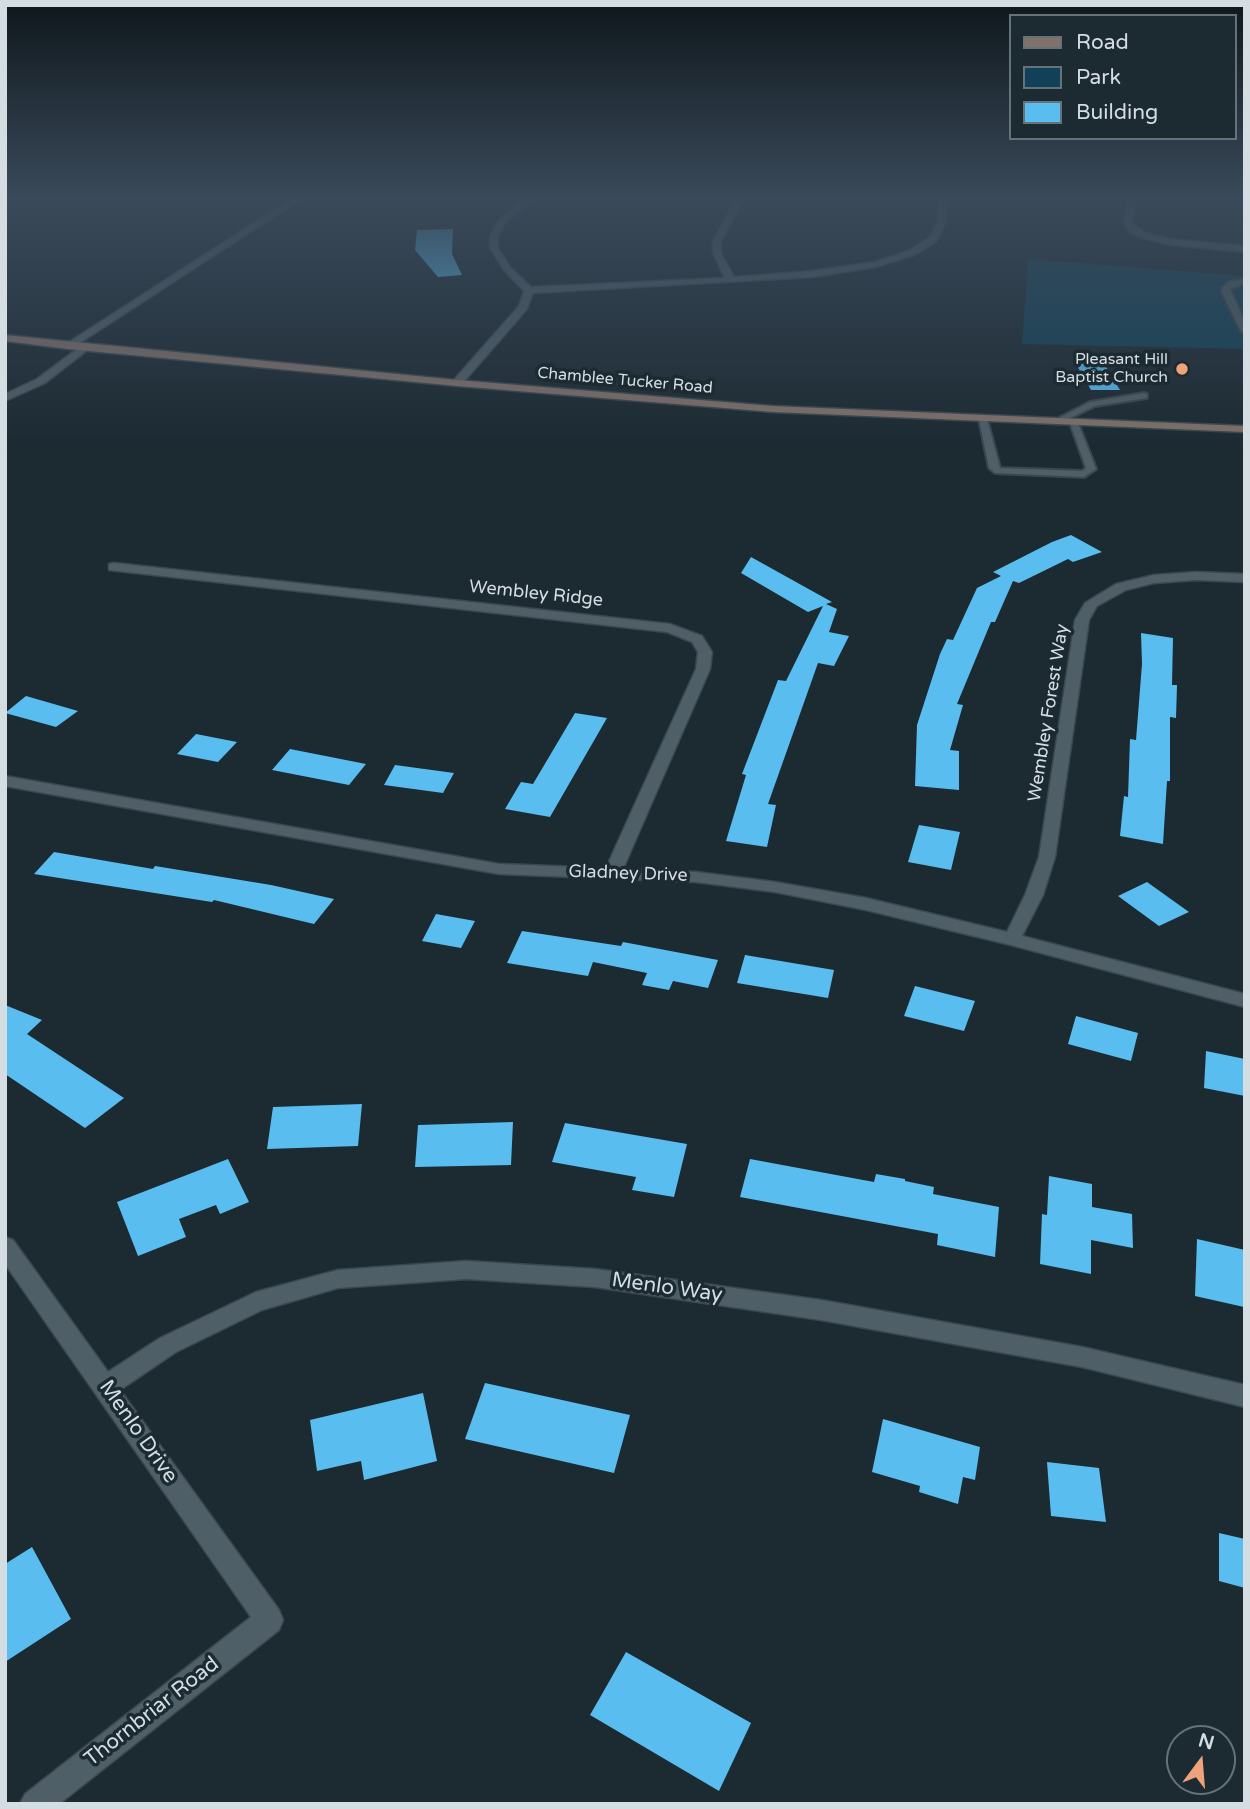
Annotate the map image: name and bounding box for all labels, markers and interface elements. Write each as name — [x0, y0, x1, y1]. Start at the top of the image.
legend — [1009, 14, 1236, 140]
text: Road — [1076, 30, 1129, 55]
text: Park — [1076, 65, 1121, 90]
text: Building — [1076, 100, 1158, 125]
place label: Pleasant Hill Baptist Church — [1055, 350, 1168, 388]
marker: Pleasant Hill Baptist Church — [1174, 361, 1190, 377]
street label: Chamblee Tucker Road — [536, 364, 714, 398]
street label: Wembley Ridge — [468, 576, 604, 612]
street label: Wembley Forest Way — [1024, 623, 1074, 803]
street label: Gladney Drive — [568, 861, 688, 887]
street label: Menlo Way — [610, 1268, 724, 1308]
street label: Menlo Drive — [93, 1376, 183, 1488]
street label: Thornbriar Road — [80, 1652, 224, 1772]
north arrow — [1166, 1725, 1236, 1795]
text: N — [1196, 1729, 1217, 1754]

